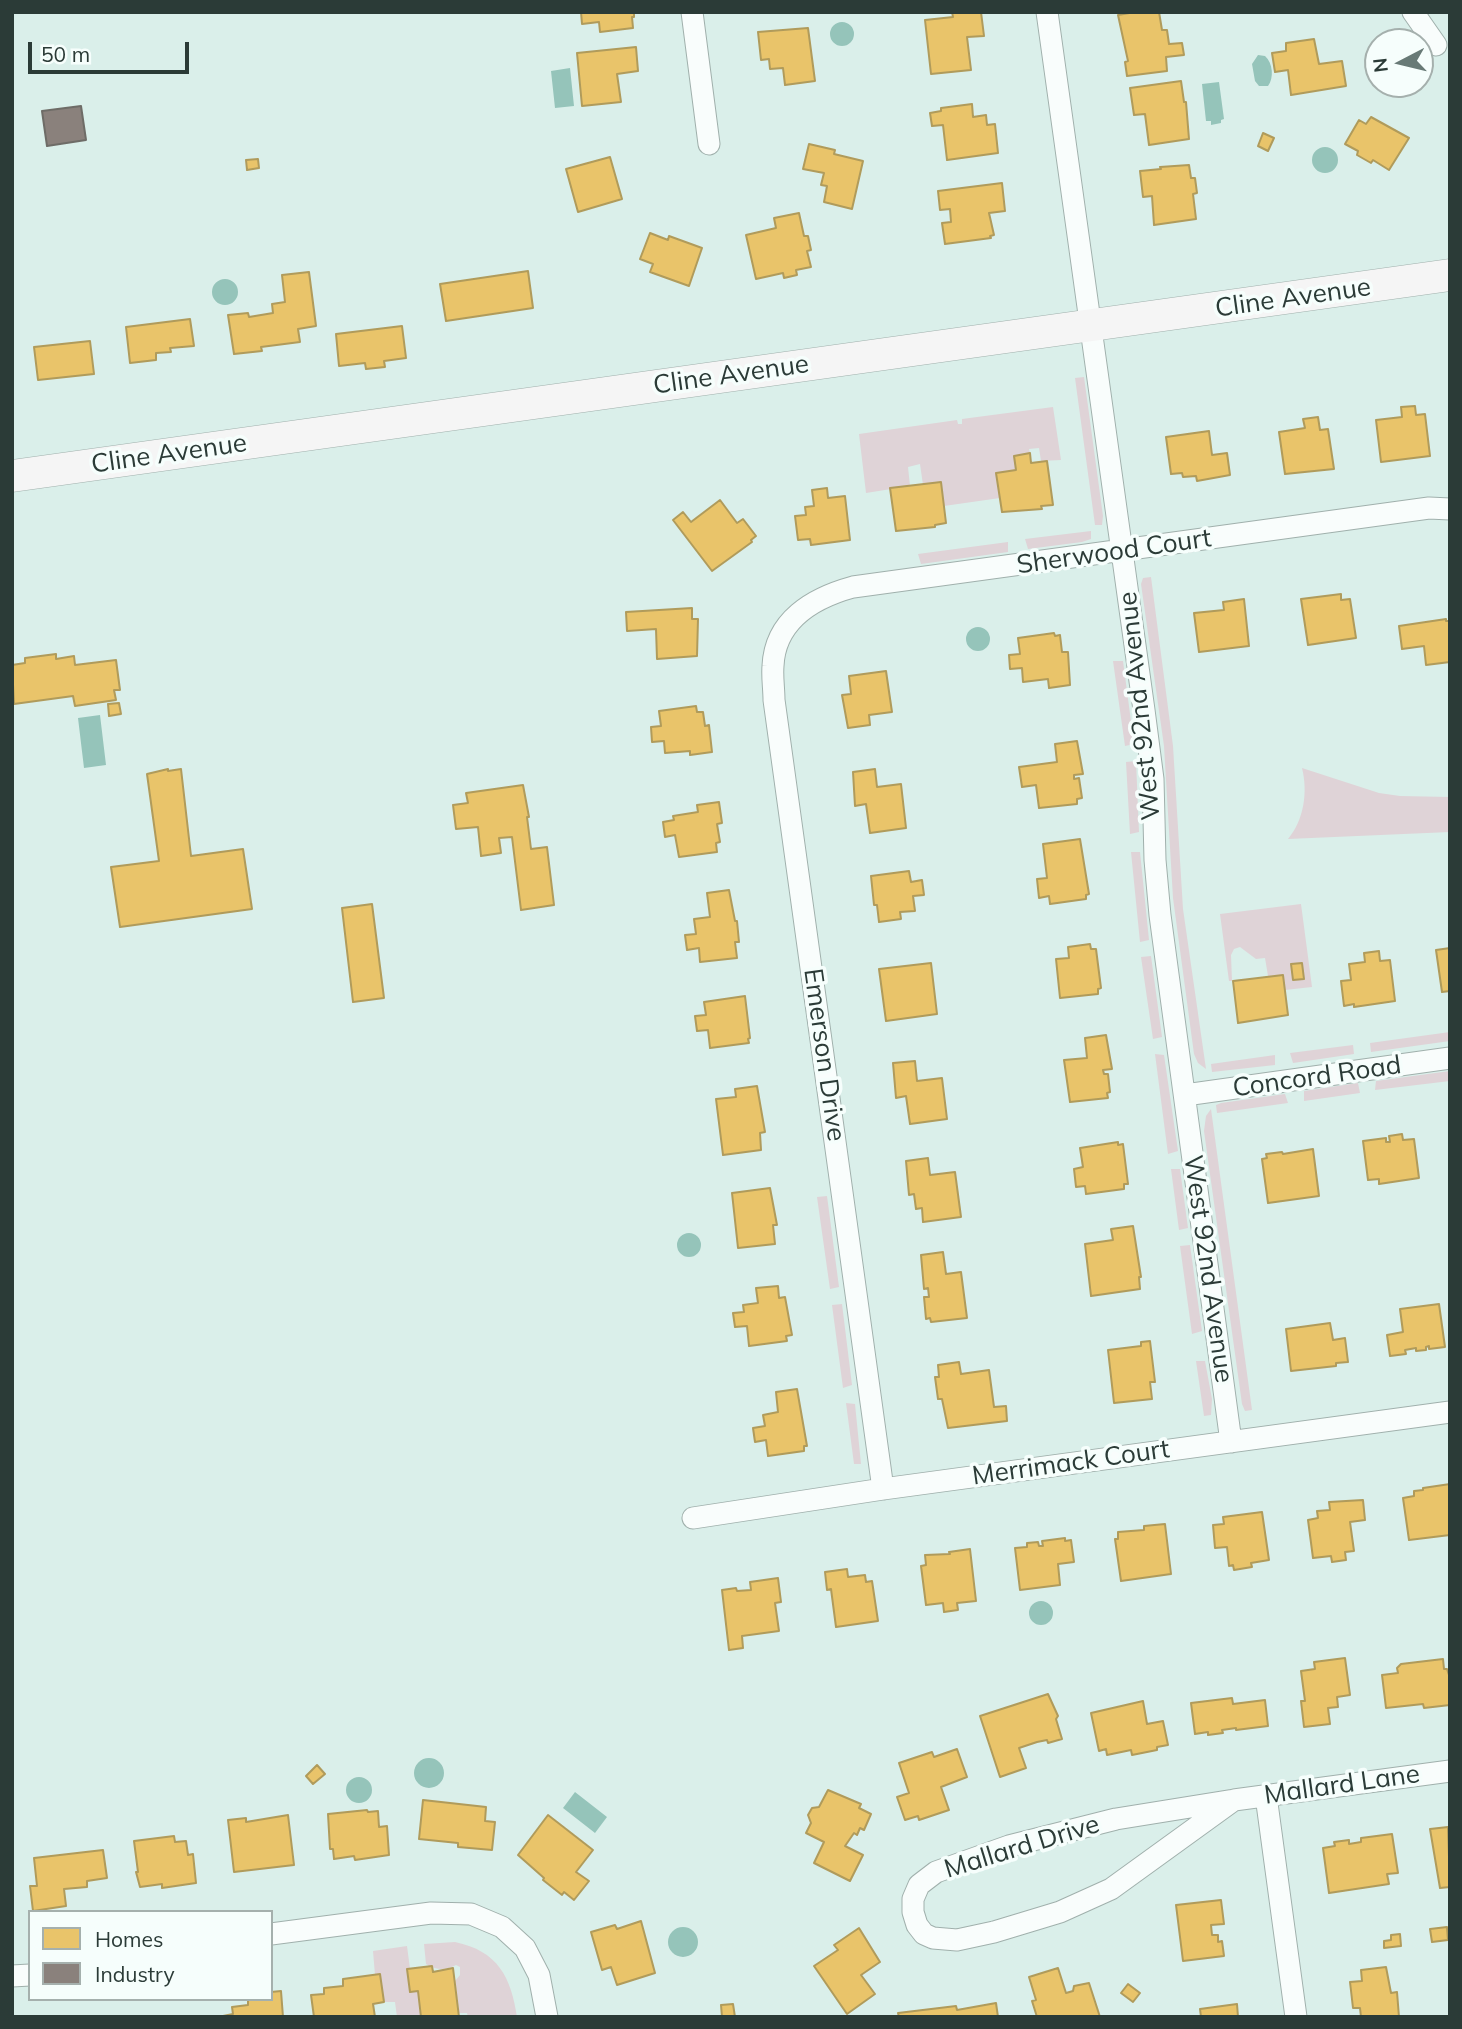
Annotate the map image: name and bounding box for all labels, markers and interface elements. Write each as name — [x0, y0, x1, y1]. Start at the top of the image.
scale bar — [32, 28, 192, 72]
north arrow — [1364, 28, 1434, 98]
text: 50 m — [41, 41, 90, 67]
text: N — [1367, 57, 1393, 74]
street label: Cline Avenue — [1213, 272, 1373, 324]
street label: Cline Avenue — [651, 349, 811, 401]
street label: Cline Avenue — [89, 428, 249, 480]
street label: Sherwood Court — [1015, 523, 1213, 581]
street label: West 92nd Avenue — [1112, 590, 1168, 822]
street label: Emerson Drive — [796, 967, 852, 1143]
street label: Concord Road — [1231, 1050, 1403, 1104]
street label: West 92nd Avenue — [1177, 1153, 1239, 1385]
street label: Merrimack Court — [970, 1434, 1172, 1492]
street label: Mallard Lane — [1262, 1759, 1422, 1811]
street label: Mallard Drive — [941, 1809, 1103, 1885]
legend — [28, 1910, 273, 2001]
text: Homes — [95, 1926, 163, 1952]
text: Industry — [95, 1961, 175, 1987]

